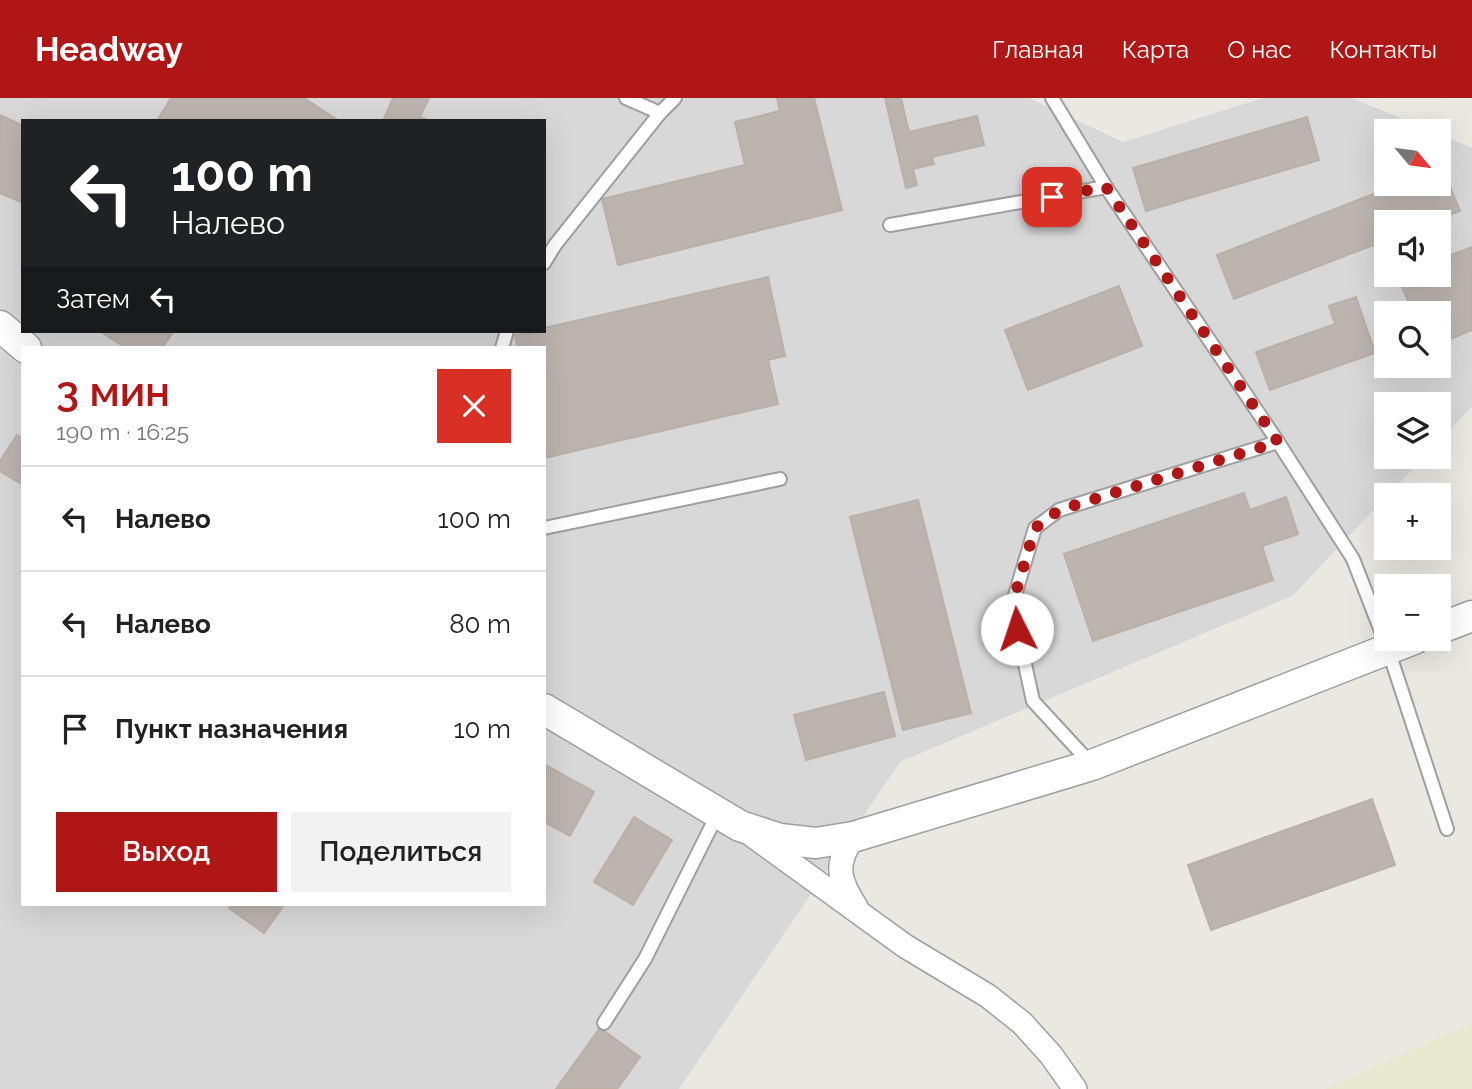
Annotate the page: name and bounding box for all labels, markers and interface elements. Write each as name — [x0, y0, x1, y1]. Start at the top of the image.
text: Headway — [35, 30, 183, 69]
text: Главная — [992, 35, 1084, 64]
text: Карта — [1122, 35, 1189, 64]
text: О нас — [1227, 35, 1292, 64]
text: Контакты — [1330, 35, 1437, 64]
north arrow — [1374, 119, 1451, 196]
map controls — [1374, 119, 1451, 651]
text: 100 m — [171, 145, 313, 202]
icon: left — [56, 147, 147, 238]
pin — [1022, 167, 1082, 227]
icon: arrive — [1033, 178, 1071, 216]
text: Налево — [171, 204, 285, 241]
button: sound — [1374, 210, 1451, 287]
icon: left — [144, 280, 182, 318]
text: Затем — [56, 284, 130, 314]
button: search — [1374, 301, 1451, 378]
text: 3 мин — [56, 367, 170, 416]
button: close — [437, 369, 511, 443]
button: layers — [1374, 392, 1451, 469]
text: 190 m · 16:25 — [56, 418, 189, 445]
button: + — [1374, 483, 1451, 560]
icon: left — [56, 500, 94, 538]
text: Налево — [115, 504, 211, 534]
text: 100 m — [438, 504, 511, 534]
button: − — [1374, 574, 1451, 651]
position arrow — [980, 592, 1054, 666]
icon: left — [56, 605, 94, 643]
text: Налево — [115, 609, 211, 639]
text: 80 m — [449, 609, 511, 639]
icon: arrive — [56, 710, 94, 748]
text: Пункт назначения — [115, 714, 348, 744]
text: 10 m — [453, 714, 511, 744]
button: Выход — [56, 812, 277, 892]
button: Поделиться — [291, 812, 511, 892]

